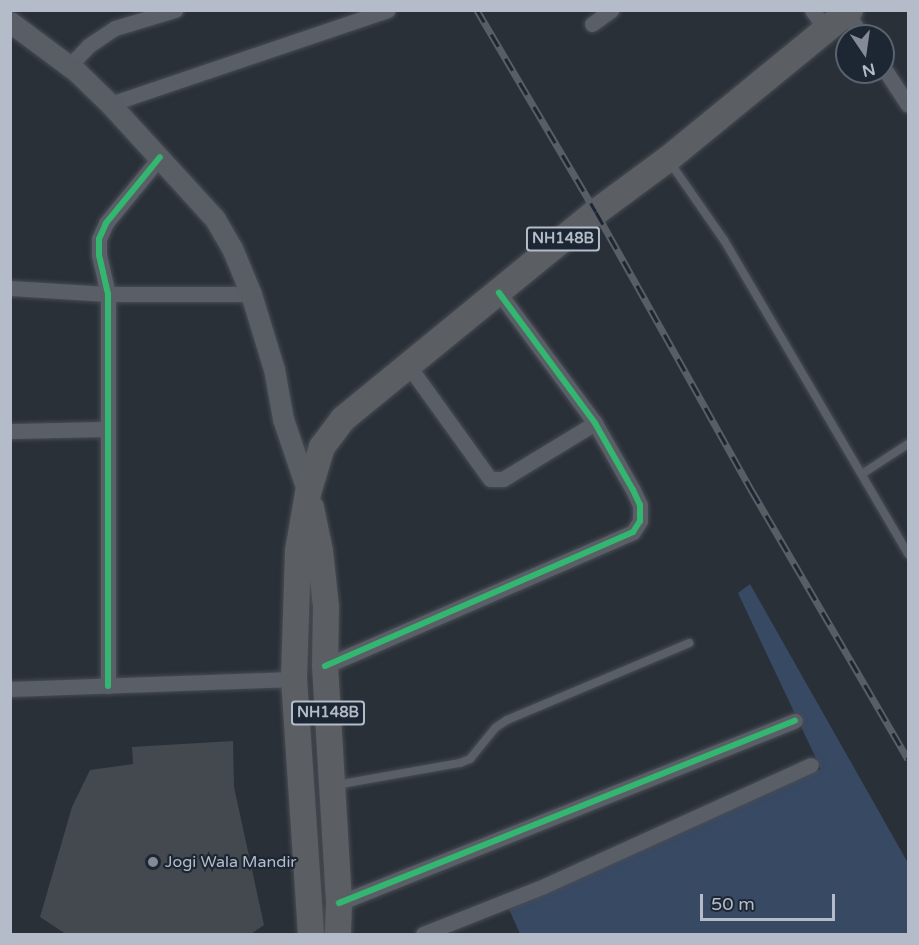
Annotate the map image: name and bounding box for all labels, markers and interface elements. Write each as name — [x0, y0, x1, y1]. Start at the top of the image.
north arrow — [835, 24, 895, 84]
text: N — [860, 58, 877, 81]
road number: NH148B — [526, 227, 600, 251]
road number: NH148B — [290, 701, 366, 725]
place label: Jogi Wala Mandir — [165, 852, 296, 872]
marker: Jogi Wala Mandir — [146, 855, 160, 869]
scale bar — [703, 882, 838, 920]
text: 50 m — [711, 893, 755, 915]

